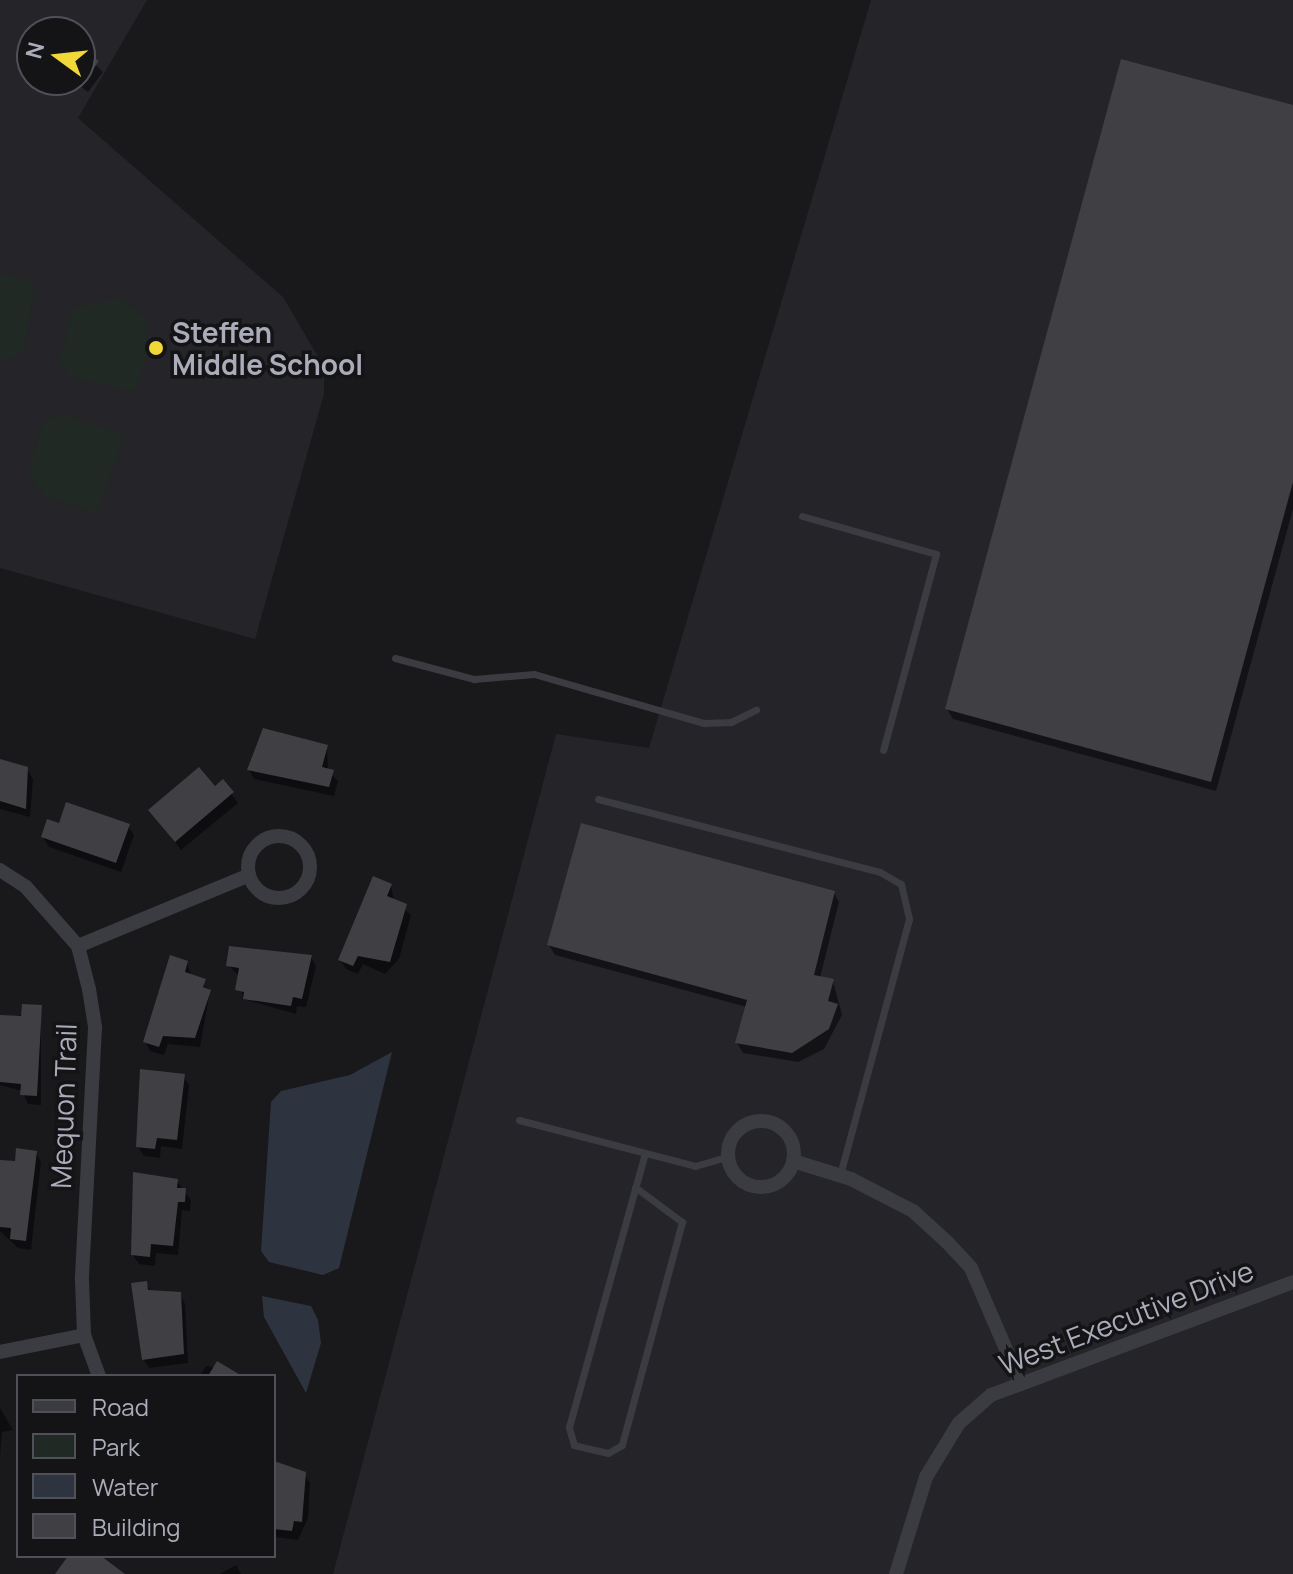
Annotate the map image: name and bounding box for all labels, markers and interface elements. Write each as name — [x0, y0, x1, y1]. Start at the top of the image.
north arrow — [16, 16, 96, 96]
text: N — [18, 39, 51, 62]
place label: Steffen Middle School — [172, 315, 363, 381]
marker: Steffen Middle School — [147, 339, 165, 357]
street label: Mequon Trail — [43, 1023, 83, 1189]
street label: West Executive Drive — [994, 1253, 1258, 1381]
legend — [16, 1374, 276, 1558]
text: Road — [92, 1390, 149, 1423]
text: Park — [92, 1430, 140, 1463]
text: Water — [92, 1470, 159, 1503]
text: Building — [92, 1510, 180, 1543]

